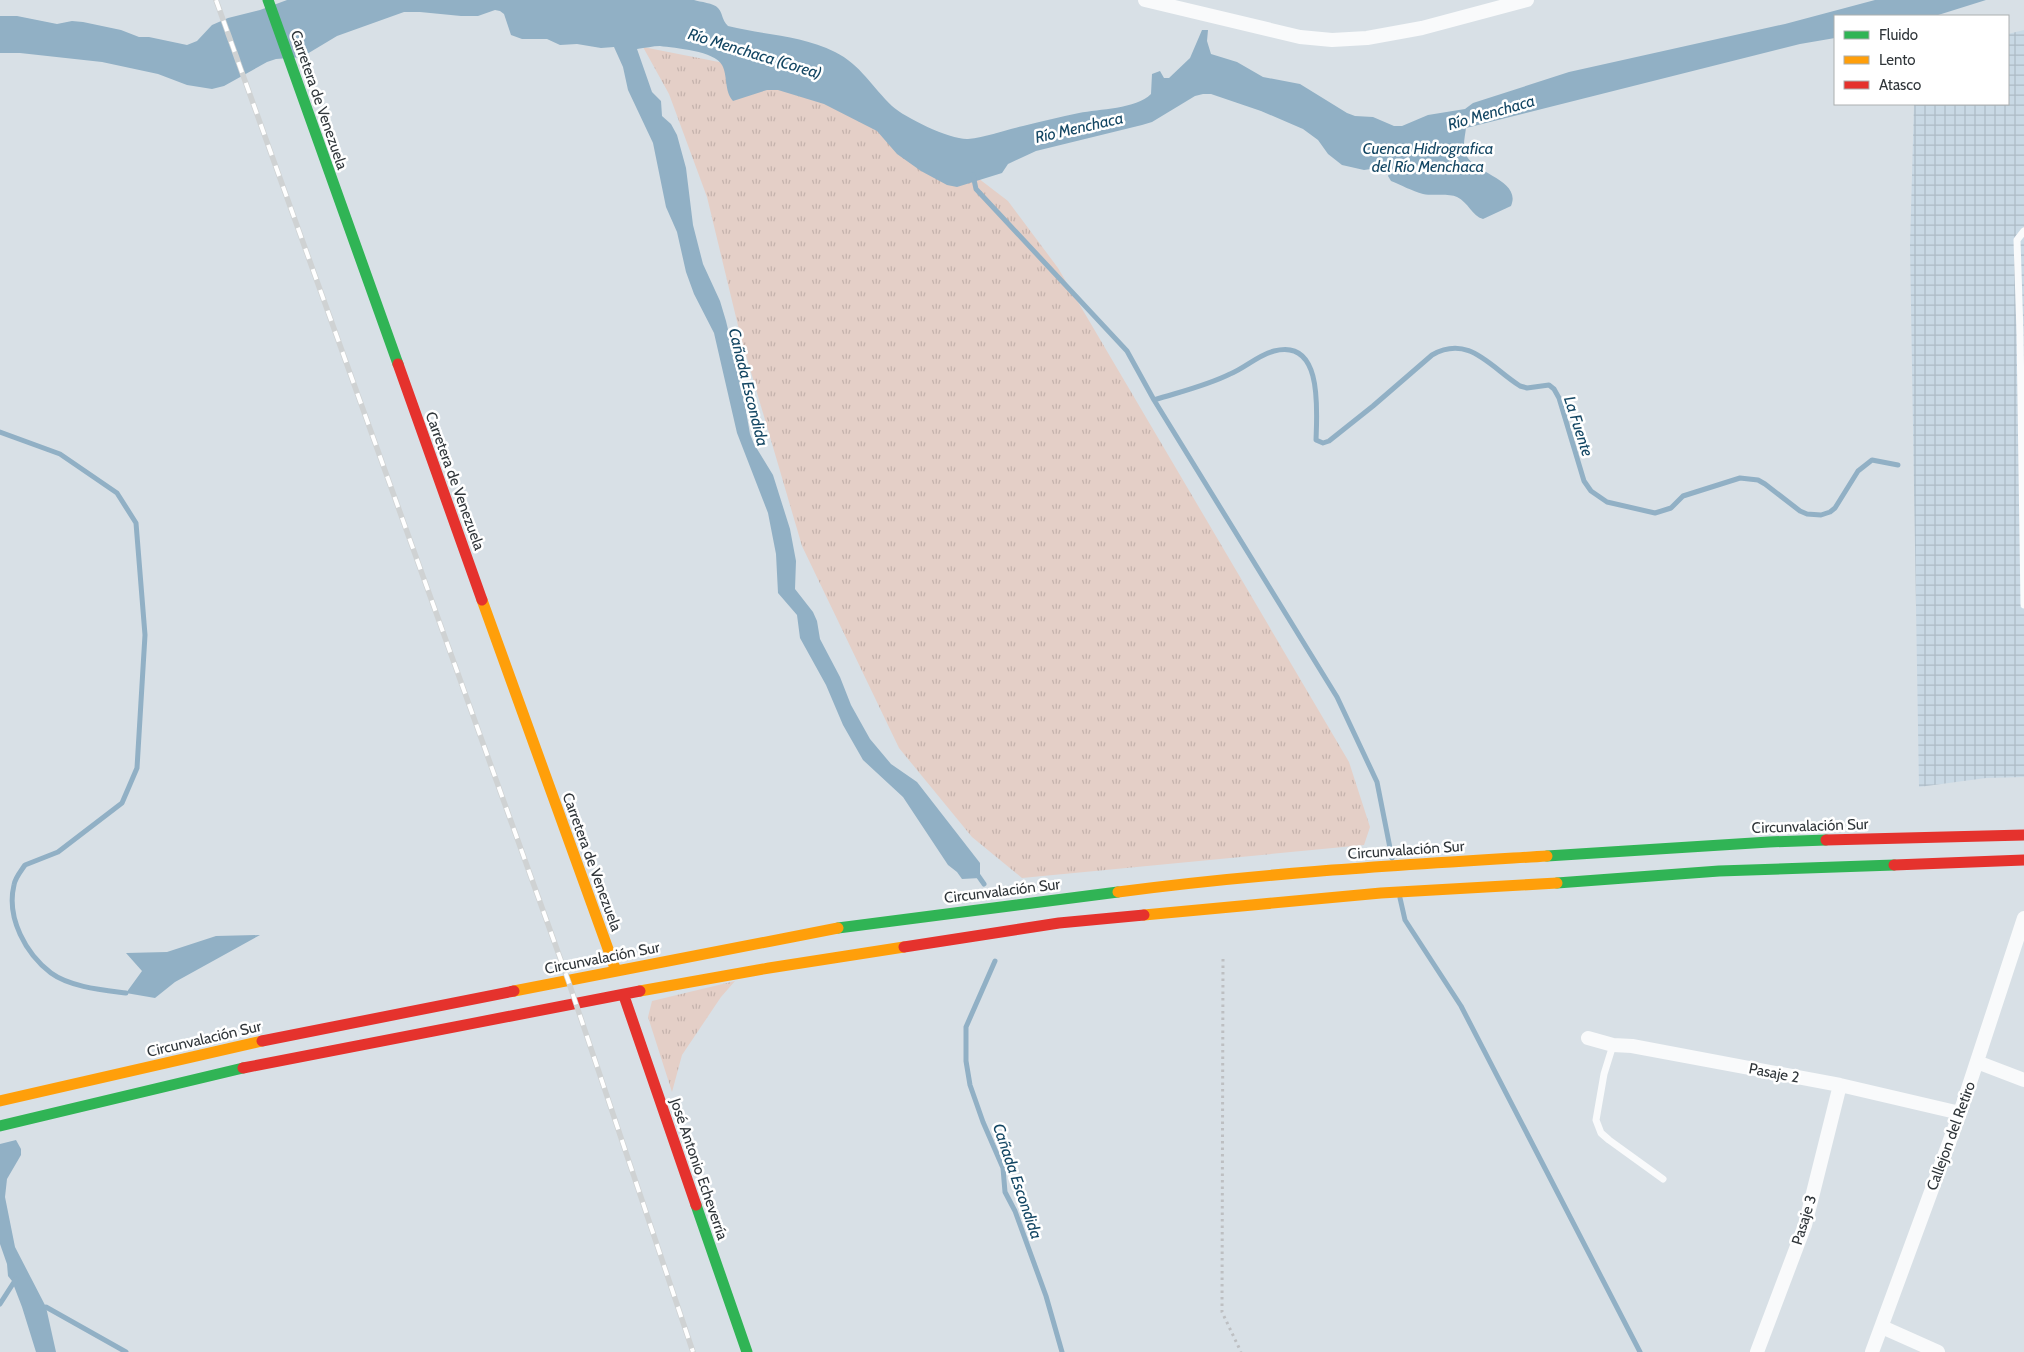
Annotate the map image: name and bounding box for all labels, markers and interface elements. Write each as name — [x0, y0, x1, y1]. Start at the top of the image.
legend — [1834, 15, 2009, 105]
water label: Río Menchaca (Corea) — [686, 24, 824, 83]
text: Fluido — [1879, 26, 1918, 44]
street label: Carretera de Venezuela — [287, 28, 352, 173]
text: Lento — [1879, 51, 1916, 69]
text: Atasco — [1879, 76, 1921, 94]
water label: Río Menchaca — [1445, 91, 1537, 134]
water label: Río Menchaca — [1033, 108, 1125, 147]
water label: Cuenca Hidrografica del Río Menchaca — [1363, 139, 1493, 176]
water label: Cañada Escondida — [725, 326, 772, 448]
water label: La Fuente — [1560, 394, 1597, 459]
street label: Carretera de Venezuela — [422, 409, 489, 553]
street label: Carretera de Venezuela — [559, 790, 626, 934]
street label: Circunvalación Sur — [1751, 815, 1869, 837]
street label: Circunvalación Sur — [1347, 837, 1465, 863]
street label: Circunvalación Sur — [943, 875, 1061, 907]
street label: Circunvalación Sur — [543, 938, 661, 978]
street label: Circunvalación Sur — [145, 1017, 263, 1061]
street label: Pasaje 2 — [1747, 1059, 1801, 1087]
street label: Callejon del Retiro — [1923, 1079, 1979, 1193]
street label: José Antonio Echeverría — [666, 1095, 732, 1243]
water label: Cañada Escondida — [989, 1121, 1046, 1241]
street label: Pasaje 3 — [1788, 1193, 1820, 1247]

